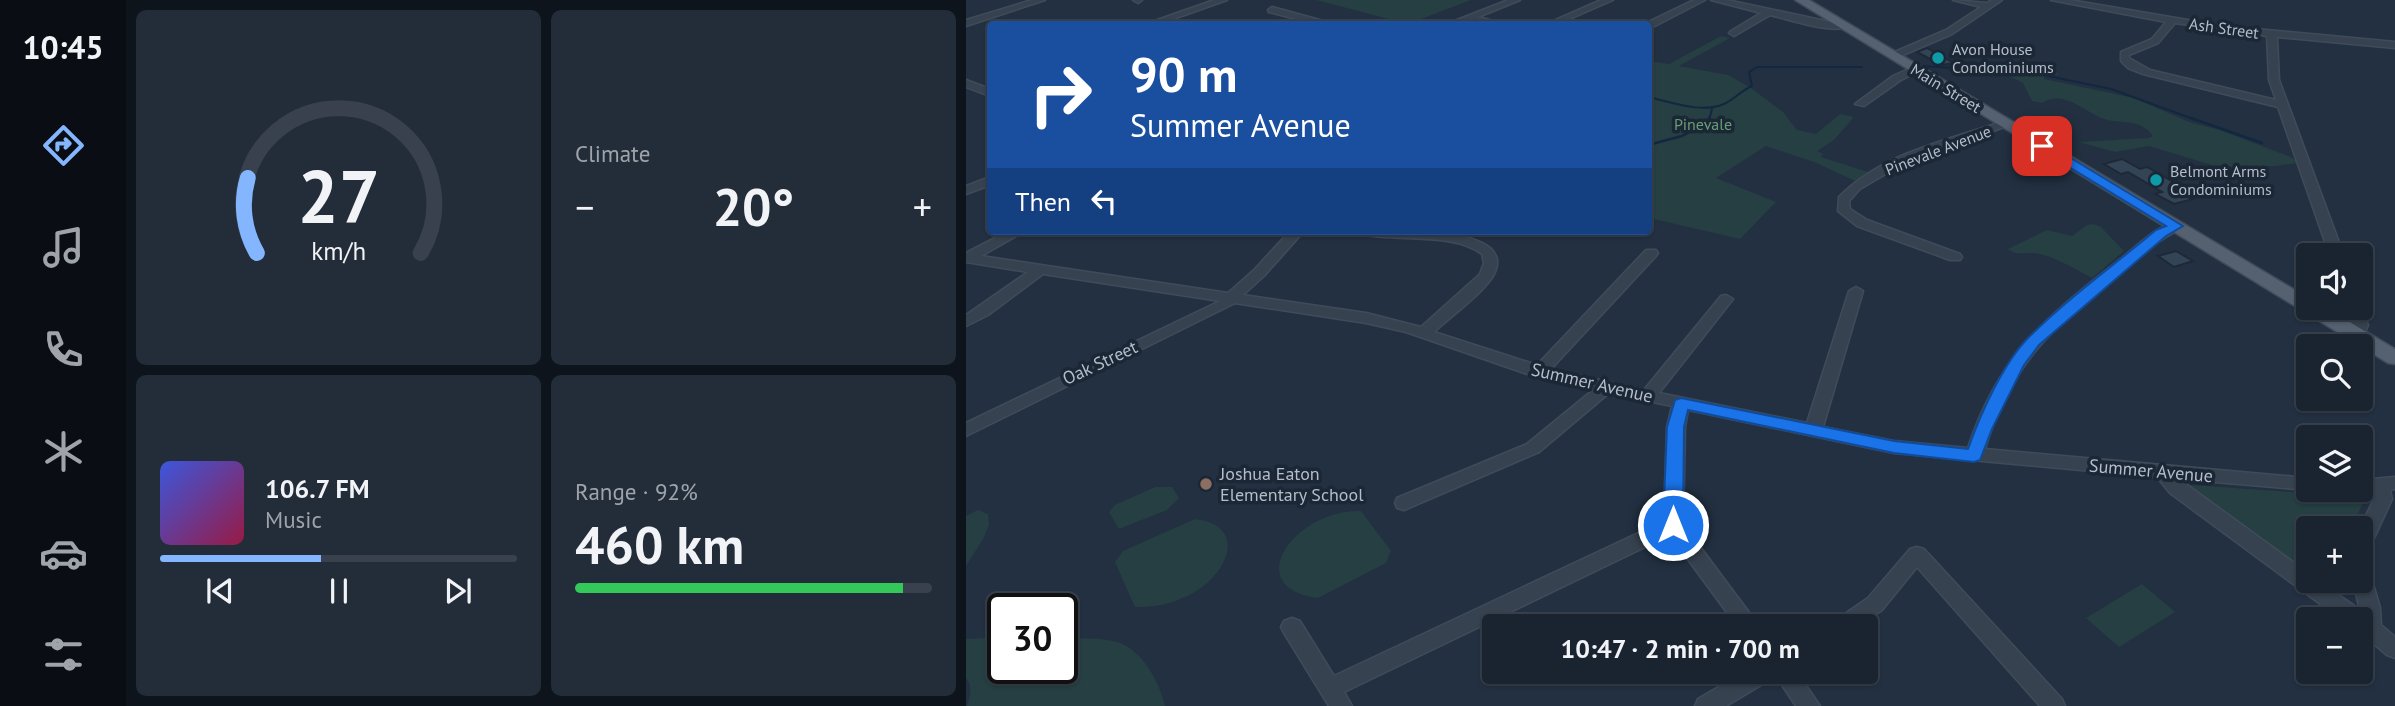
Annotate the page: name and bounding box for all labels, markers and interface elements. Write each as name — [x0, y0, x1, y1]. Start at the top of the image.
street label: Ash Street — [2188, 13, 2261, 43]
text: 10:45 — [22, 26, 104, 68]
place label: Avon House Condominiums — [1952, 39, 2054, 77]
text: 90 m — [1130, 42, 1237, 106]
icon: right — [1015, 49, 1106, 140]
marker: Avon House Condominiums — [1930, 50, 1946, 66]
street label: Main Street — [1907, 59, 1985, 117]
text: Summer Avenue — [1130, 104, 1351, 146]
park label: Pinevale — [1674, 114, 1732, 134]
pin — [2012, 116, 2072, 176]
icon: directions — [39, 121, 88, 170]
street label: Pinevale Avenue — [1882, 121, 1994, 179]
icon: arrive — [2023, 127, 2061, 165]
text: Climate — [575, 139, 650, 168]
text: 27 — [297, 150, 380, 244]
place label: Belmont Arms Condominiums — [2170, 161, 2272, 199]
marker: Belmont Arms Condominiums — [2148, 172, 2164, 188]
text: 20° — [713, 173, 794, 240]
text: − — [575, 182, 594, 231]
text: + — [913, 182, 932, 231]
icon: left — [1085, 182, 1123, 220]
text: Then — [1015, 185, 1071, 218]
icon: music — [39, 223, 88, 272]
text: km/h — [311, 235, 366, 267]
map controls — [2296, 243, 2373, 684]
button: sound — [2296, 243, 2373, 320]
icon: phone — [39, 325, 88, 374]
button: search — [2296, 334, 2373, 411]
street label: Oak Street — [1059, 335, 1141, 390]
street label: Summer Avenue — [1529, 357, 1655, 408]
button: layers — [2296, 425, 2373, 502]
icon: climate — [39, 427, 88, 476]
street label: Summer Avenue — [2088, 454, 2214, 487]
place label: Joshua Eaton Elementary School — [1219, 462, 1364, 506]
text: 106.7 FM — [265, 472, 370, 505]
marker: Joshua Eaton Elementary School — [1198, 476, 1214, 492]
text: Range · 92% — [575, 477, 698, 506]
position arrow — [1636, 488, 1710, 562]
text: Music — [265, 505, 322, 534]
text: 460 km — [575, 511, 744, 578]
button: + — [2296, 516, 2373, 593]
icon: car — [39, 529, 88, 578]
icon: previous — [201, 572, 239, 610]
icon: pause — [320, 572, 358, 610]
icon: next — [439, 572, 477, 610]
speed limit sign: 30 — [987, 593, 1078, 684]
button: − — [2296, 607, 2373, 684]
icon: filters — [39, 630, 88, 679]
text: 10:47 · 2 min · 700 m — [1560, 632, 1800, 665]

